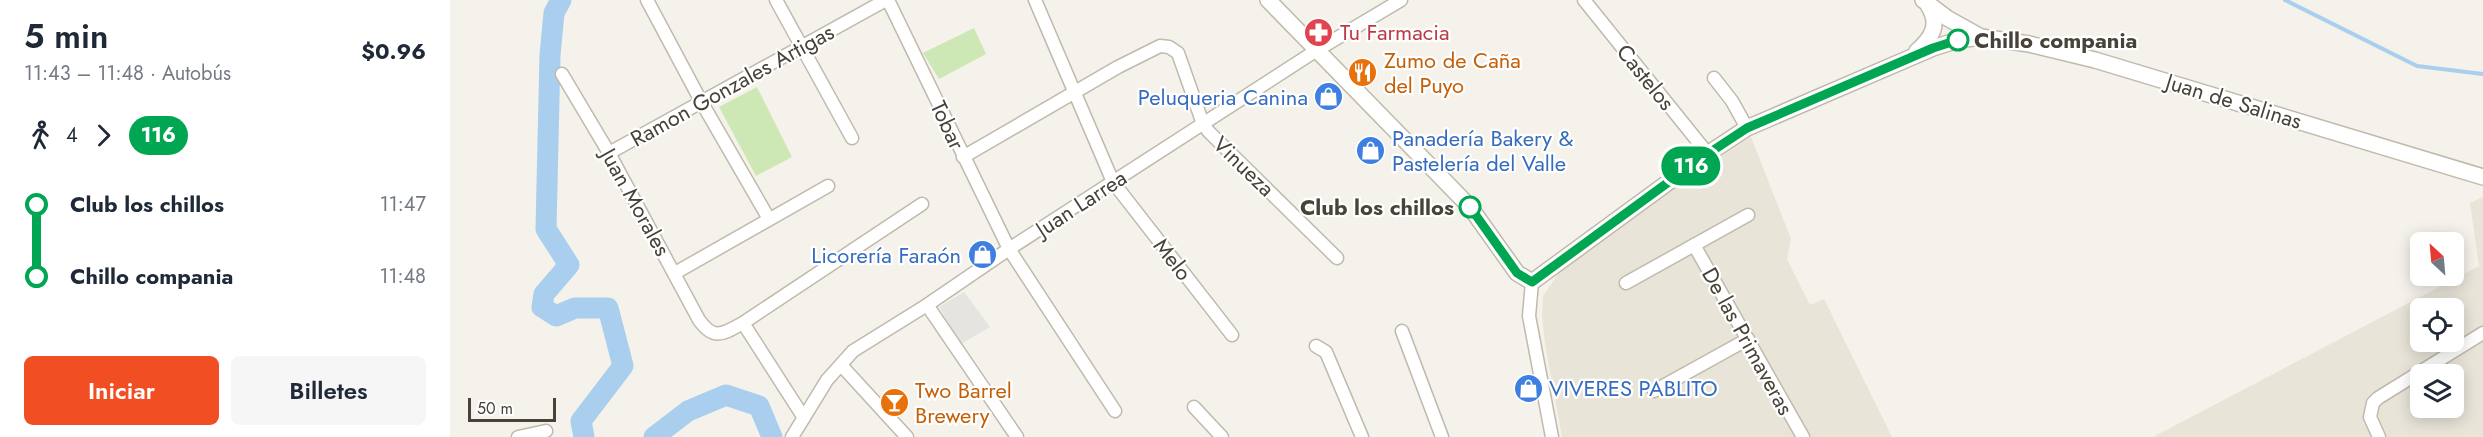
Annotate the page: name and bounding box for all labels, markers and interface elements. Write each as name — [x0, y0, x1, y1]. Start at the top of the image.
text: 5 min — [24, 13, 108, 60]
street label: Ramon Gonzales Artigas — [624, 16, 840, 154]
pharmacy icon: Tu Farmacia — [1303, 16, 1335, 48]
place label: Tu Farmacia — [1340, 16, 1450, 48]
place label: Chillo compania — [1974, 24, 2137, 56]
marker: Chillo compania — [1947, 29, 1969, 51]
text: $0.96 — [361, 35, 426, 67]
street label: Castelos — [1609, 37, 1683, 117]
place label: Zumo de Caña del Puyo — [1384, 44, 1521, 101]
restaurant icon: Zumo de Caña del Puyo — [1347, 57, 1379, 89]
text: 11:43 – 11:48 · Autobús — [24, 59, 231, 88]
street label: Juan de Salinas — [2159, 64, 2306, 137]
place label: Peluqueria Canina — [1138, 81, 1308, 113]
shop icon: Peluqueria Canina — [1313, 81, 1345, 113]
street label: Tobar — [923, 95, 973, 155]
icon: walk — [24, 119, 57, 152]
icon: forward — [87, 119, 120, 152]
text: 116 — [141, 120, 176, 150]
text: 4 — [66, 121, 78, 150]
place label: Panadería Bakery & Pastelería del Valle — [1392, 122, 1573, 179]
street label: Vinueza — [1206, 128, 1282, 204]
shop icon: Panadería Bakery & Pastelería del Valle — [1355, 135, 1387, 167]
street label: Juan Morales — [592, 140, 679, 262]
line badge: 116 — [1656, 146, 1726, 186]
text: 116 — [1673, 151, 1709, 181]
street label: Juan Larrea — [1027, 162, 1133, 246]
text: Club los chillos — [70, 188, 224, 220]
text: 11:47 — [380, 190, 426, 219]
place label: Club los chillos — [1300, 191, 1454, 223]
marker: Club los chillos — [1459, 196, 1481, 218]
street label: Melo — [1146, 231, 1200, 287]
north arrow — [2410, 232, 2464, 286]
map controls — [2410, 232, 2464, 418]
place label: Licorería Faraón — [811, 239, 961, 271]
shop icon: Licorería Faraón — [966, 239, 998, 271]
text: Chillo compania — [70, 260, 233, 292]
street label: De las Primaveras — [1694, 261, 1802, 421]
text: 11:48 — [379, 262, 426, 291]
button: locate — [2410, 298, 2464, 352]
button: Iniciar — [24, 356, 219, 425]
button: Billetes — [231, 356, 426, 425]
button: layers — [2410, 364, 2464, 418]
shop icon: VIVERES PABLITO — [1512, 372, 1544, 404]
place label: VIVERES PABLITO — [1549, 372, 1718, 404]
place label: Two Barrel Brewery — [915, 374, 1012, 431]
bar icon: Two Barrel Brewery — [878, 387, 910, 419]
scale bar — [468, 395, 556, 422]
text: 50 m — [477, 397, 513, 420]

